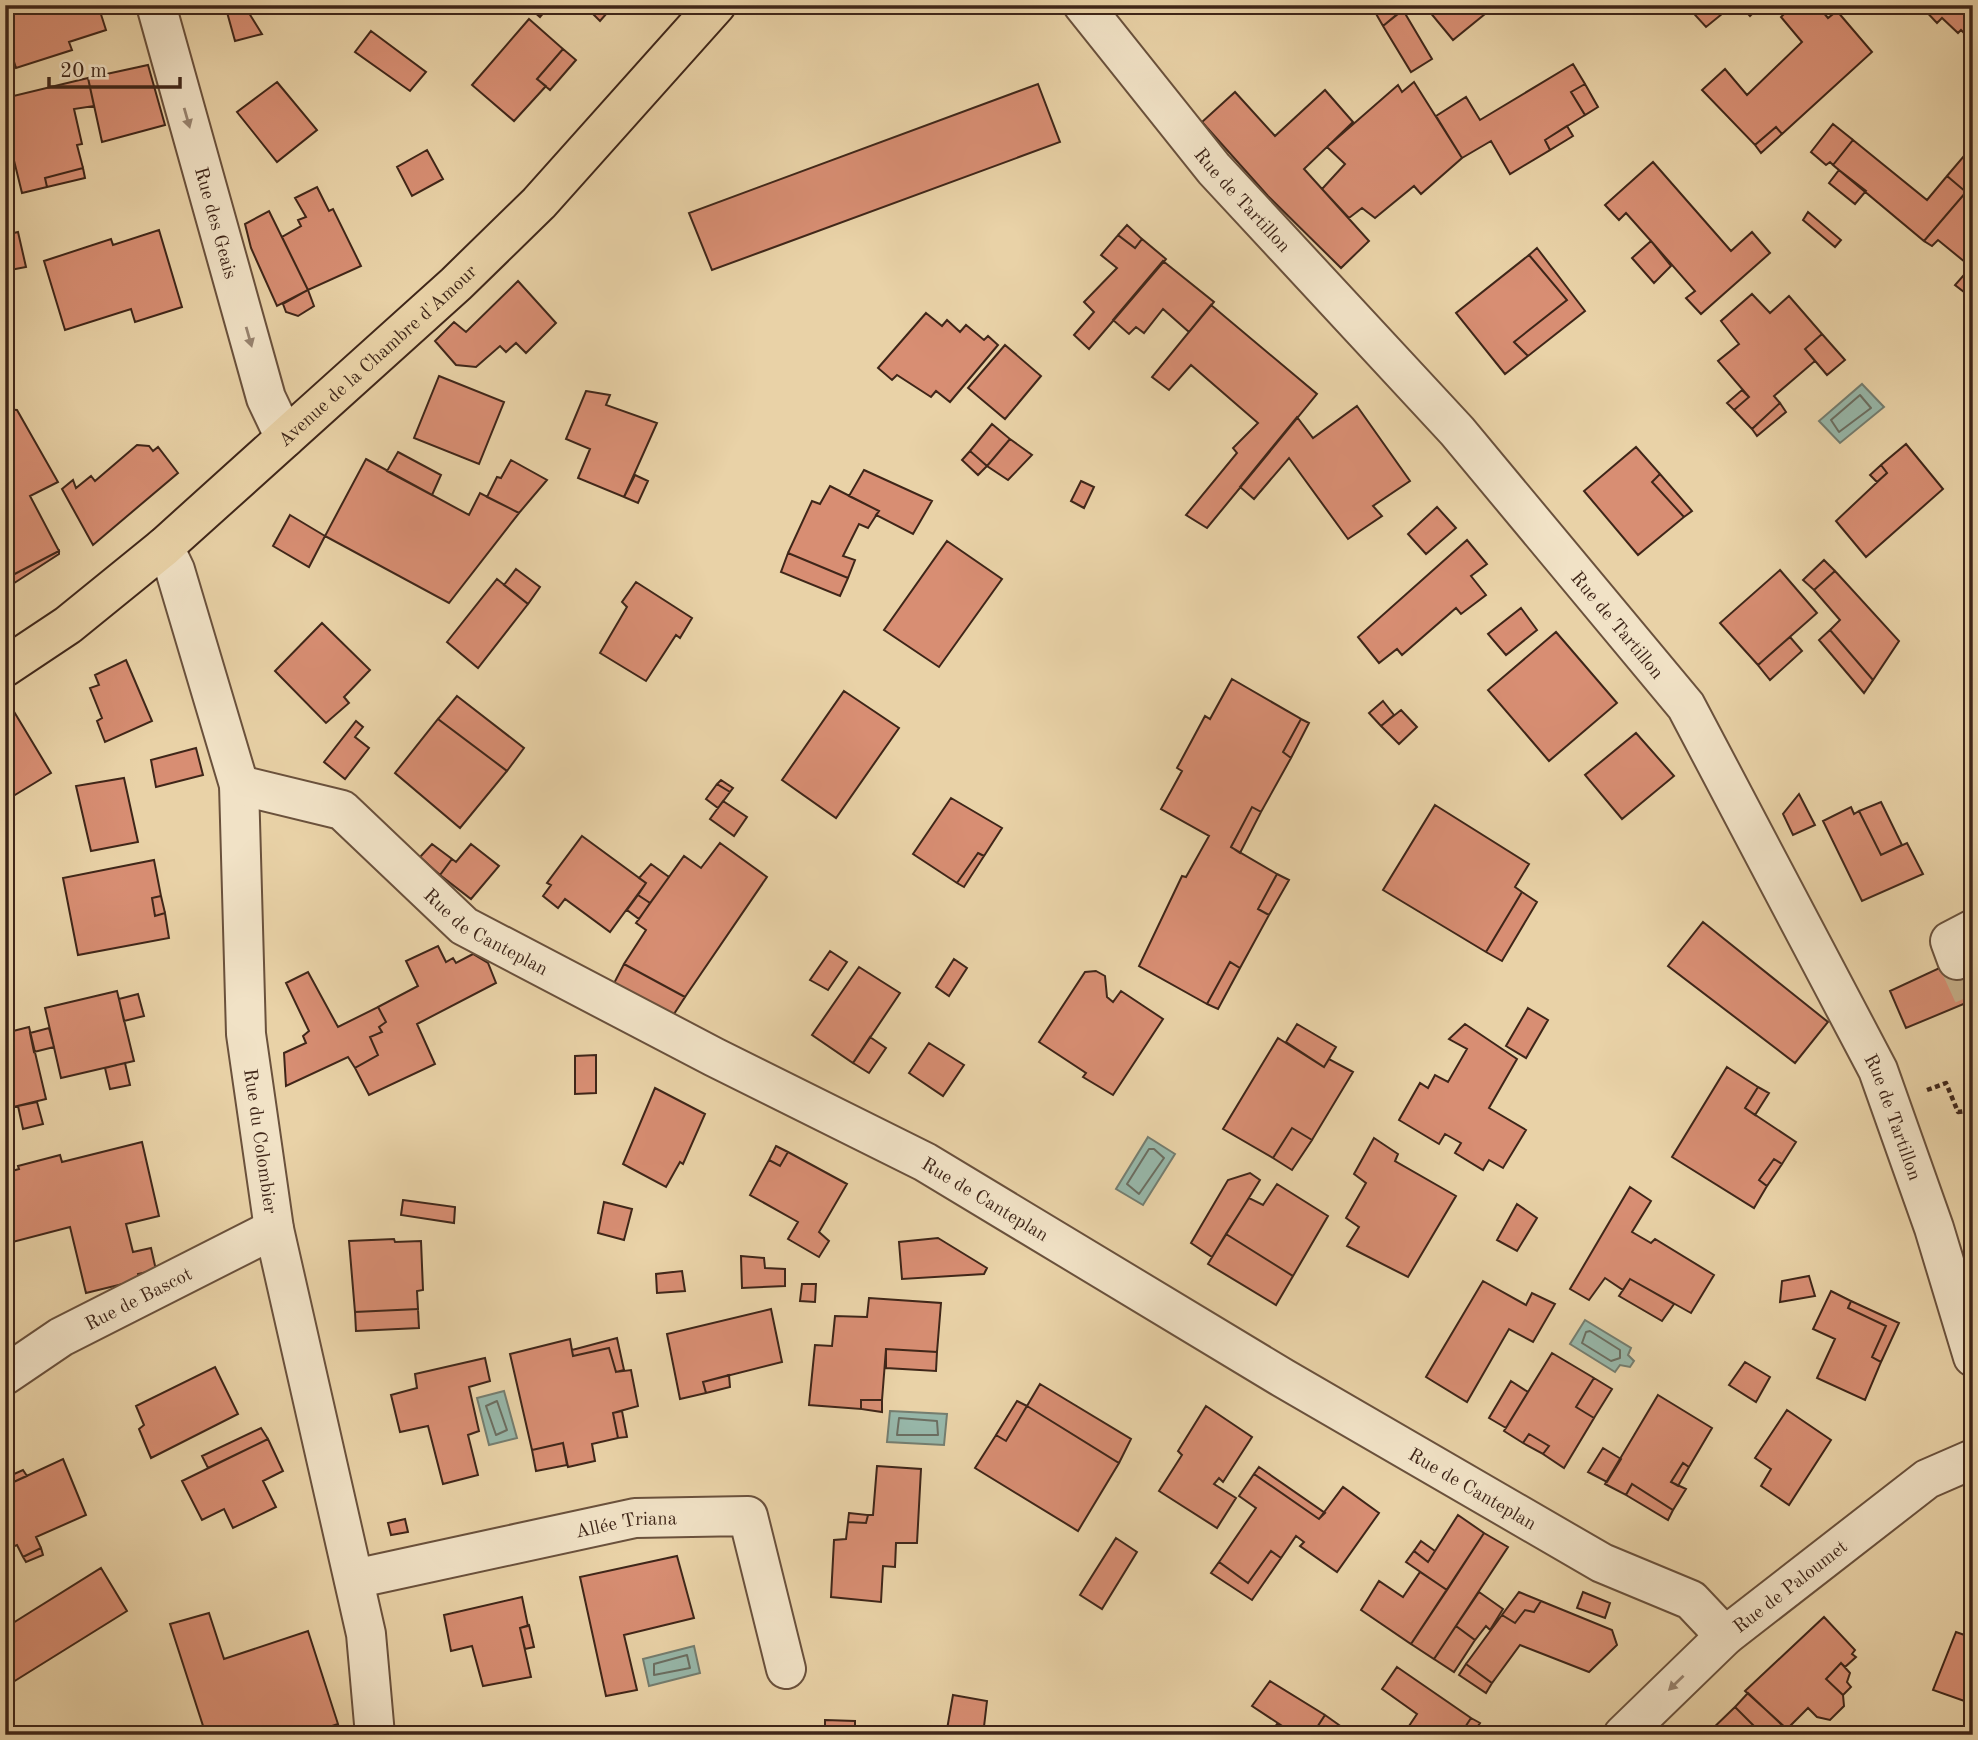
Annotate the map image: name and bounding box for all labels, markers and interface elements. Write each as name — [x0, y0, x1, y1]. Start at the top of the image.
scale bar — [49, 46, 180, 90]
text: 20 m — [60, 61, 107, 82]
one-way arrow — [183, 108, 193, 129]
street label: Rue de Tartillon — [1189, 145, 1293, 257]
street label: Rue des Geais — [190, 165, 239, 281]
street label: Avenue de la Chambre d'Amour — [276, 262, 482, 451]
one-way arrow — [244, 327, 254, 348]
street label: Rue de Tartillon — [1566, 569, 1666, 683]
street label: Rue de Canteplan — [419, 886, 550, 980]
street label: Rue de Tartillon — [1859, 1051, 1923, 1183]
street label: Rue du Colombier — [239, 1067, 279, 1215]
street label: Rue de Canteplan — [918, 1155, 1051, 1246]
street label: Rue de Bascot — [83, 1265, 196, 1335]
street label: Rue de Canteplan — [1405, 1446, 1539, 1535]
street label: Allée Triana — [574, 1510, 678, 1543]
street label: Rue de Paloumet — [1731, 1538, 1852, 1638]
one-way arrow — [1668, 1675, 1685, 1691]

